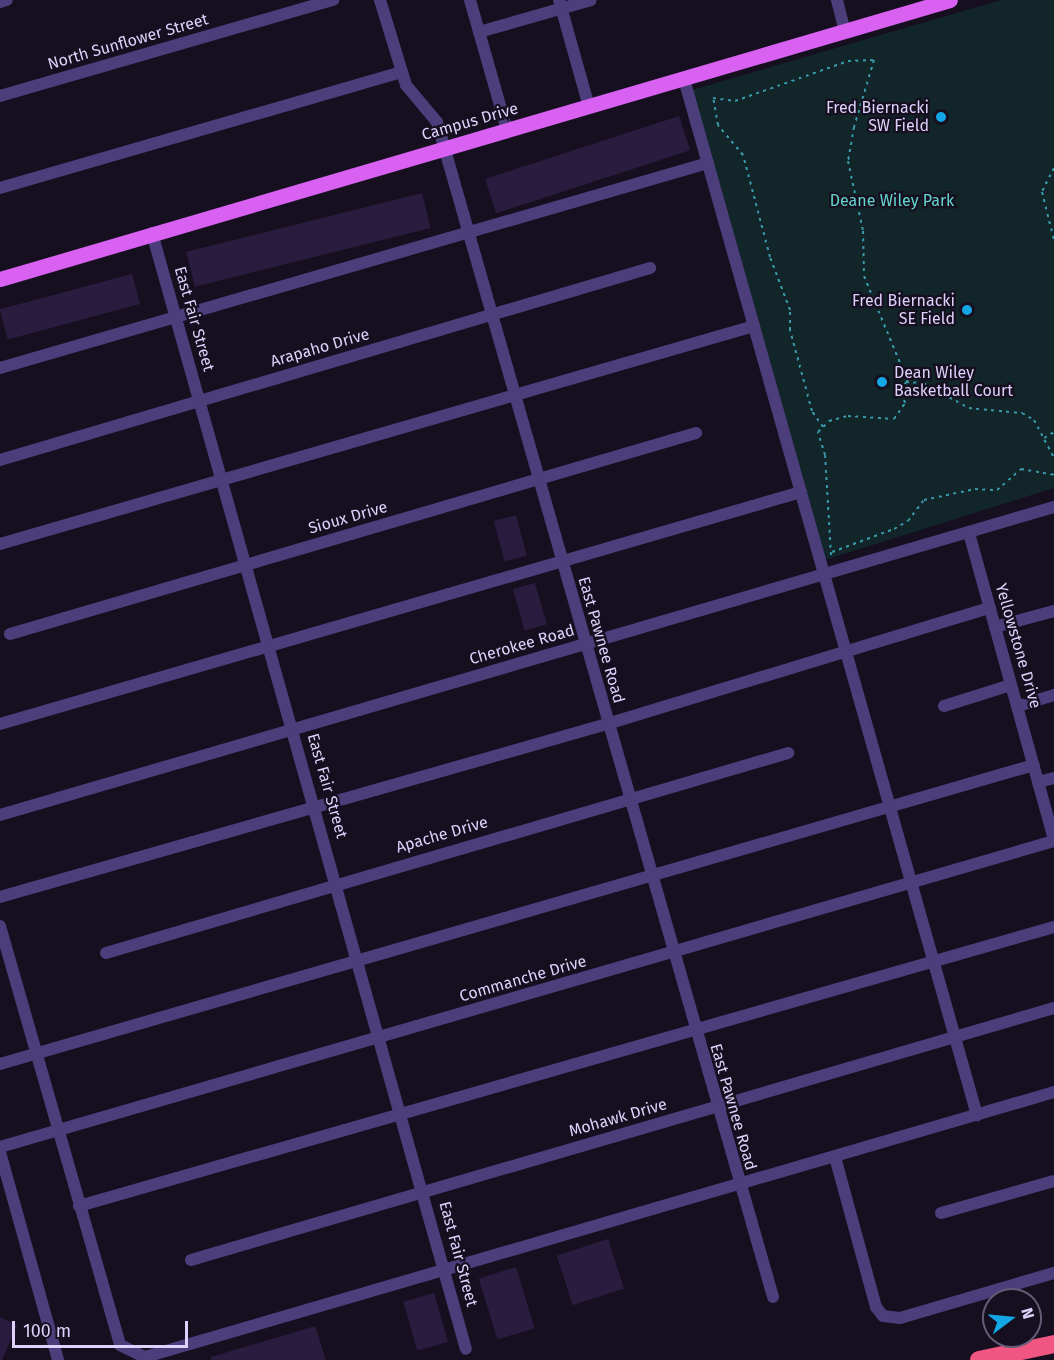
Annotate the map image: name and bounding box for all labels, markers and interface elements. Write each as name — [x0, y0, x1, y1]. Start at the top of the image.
street label: North Sunflower Street — [46, 10, 210, 74]
place label: Fred Biernacki SW Field — [826, 98, 929, 136]
street label: Campus Drive — [420, 99, 520, 145]
marker: Fred Biernacki SW Field — [934, 110, 948, 124]
park label: Deane Wiley Park — [830, 191, 954, 211]
street label: East Fair Street — [170, 264, 218, 374]
place label: Fred Biernacki SE Field — [852, 291, 955, 329]
marker: Fred Biernacki SE Field — [960, 303, 974, 317]
street label: Arapaho Drive — [268, 325, 372, 371]
place label: Dean Wiley Basketball Court — [894, 363, 1013, 401]
marker: Dean Wiley Basketball Court — [875, 375, 889, 389]
street label: Sioux Drive — [306, 498, 390, 538]
street label: East Pawnee Road — [574, 574, 628, 706]
street label: Yellowstone Drive — [991, 581, 1045, 711]
street label: Cherokee Road — [467, 621, 577, 669]
street label: East Fair Street — [303, 731, 351, 841]
street label: Apache Drive — [394, 813, 490, 857]
street label: Commanche Drive — [457, 952, 589, 1006]
street label: East Pawnee Road — [706, 1041, 760, 1173]
street label: Mohawk Drive — [567, 1095, 669, 1141]
street label: East Fair Street — [435, 1199, 481, 1309]
north arrow — [982, 1288, 1042, 1348]
text: N — [1017, 1306, 1038, 1321]
scale bar — [15, 1309, 190, 1347]
text: 100 m — [23, 1320, 71, 1342]

